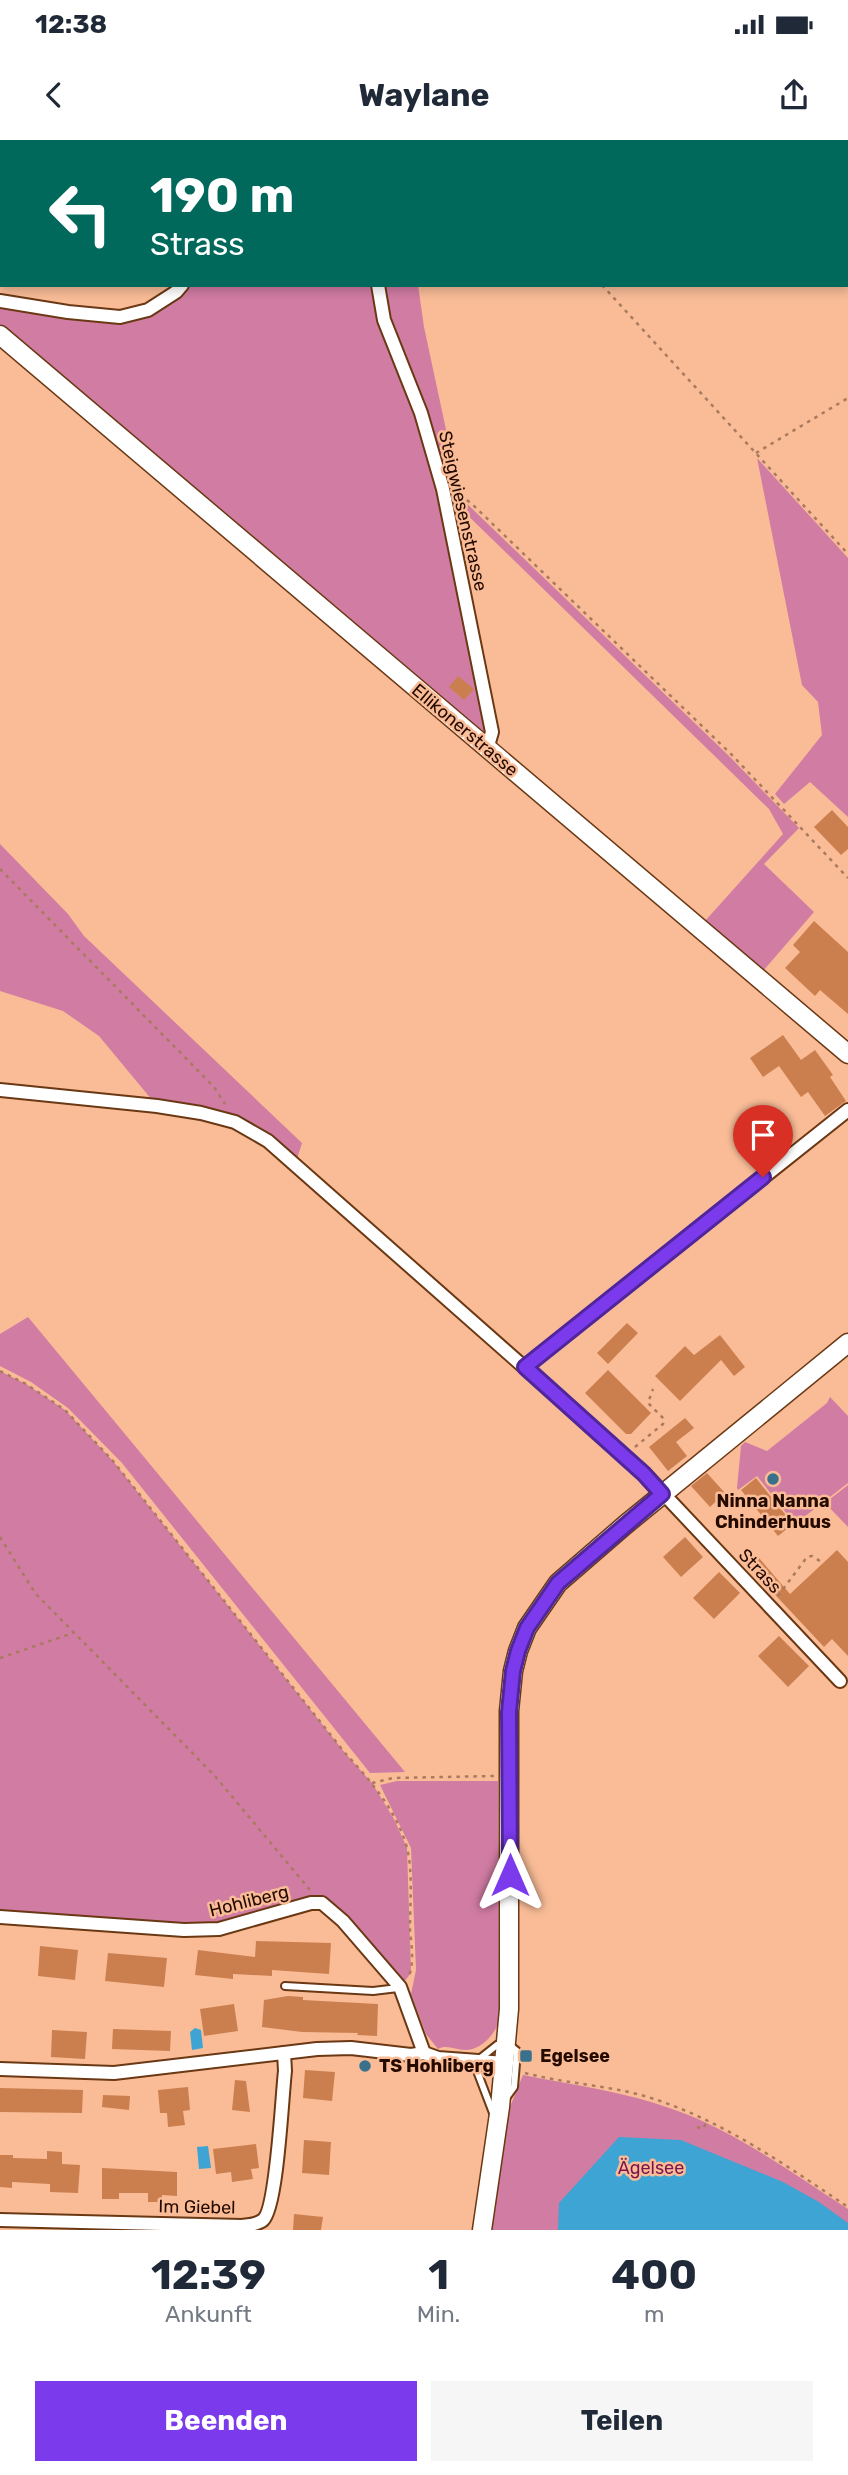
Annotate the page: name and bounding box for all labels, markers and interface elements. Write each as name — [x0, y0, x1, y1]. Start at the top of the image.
text: 12:38 — [35, 9, 107, 40]
icon: back — [35, 76, 73, 114]
text: Waylane — [358, 76, 490, 114]
icon: share — [775, 76, 813, 114]
text: 190 m — [150, 166, 294, 224]
icon: left — [35, 168, 126, 259]
text: Strass — [150, 225, 245, 263]
street label: Steigwiesenstrasse — [434, 429, 492, 593]
street label: Ellikonerstrasse — [407, 679, 523, 781]
pin — [733, 1105, 793, 1177]
icon: arrive — [744, 1116, 782, 1154]
marker: Ninna Nanna Chinderhuus — [765, 1471, 781, 1487]
place label: Ninna Nanna Chinderhuus — [715, 1490, 831, 1533]
street label: Strass — [734, 1544, 786, 1598]
position arrow — [473, 1838, 547, 1912]
street label: Hohliberg — [207, 1881, 291, 1921]
place label: Egelsee — [540, 2045, 610, 2067]
marker: Egelsee — [518, 2048, 534, 2064]
place label: TS Hohliberg — [379, 2055, 494, 2077]
marker: TS Hohliberg — [357, 2058, 373, 2074]
park label: Ägelsee — [618, 2157, 684, 2179]
street label: Im Giebel — [158, 2195, 236, 2219]
text: 12:39 — [151, 2250, 266, 2300]
text: 1 — [428, 2250, 449, 2300]
text: 400 — [611, 2250, 697, 2300]
text: Ankunft — [165, 2300, 252, 2328]
text: Min. — [417, 2300, 460, 2328]
text: m — [644, 2300, 664, 2328]
button: Beenden — [35, 2381, 417, 2461]
button: Teilen — [431, 2381, 813, 2461]

